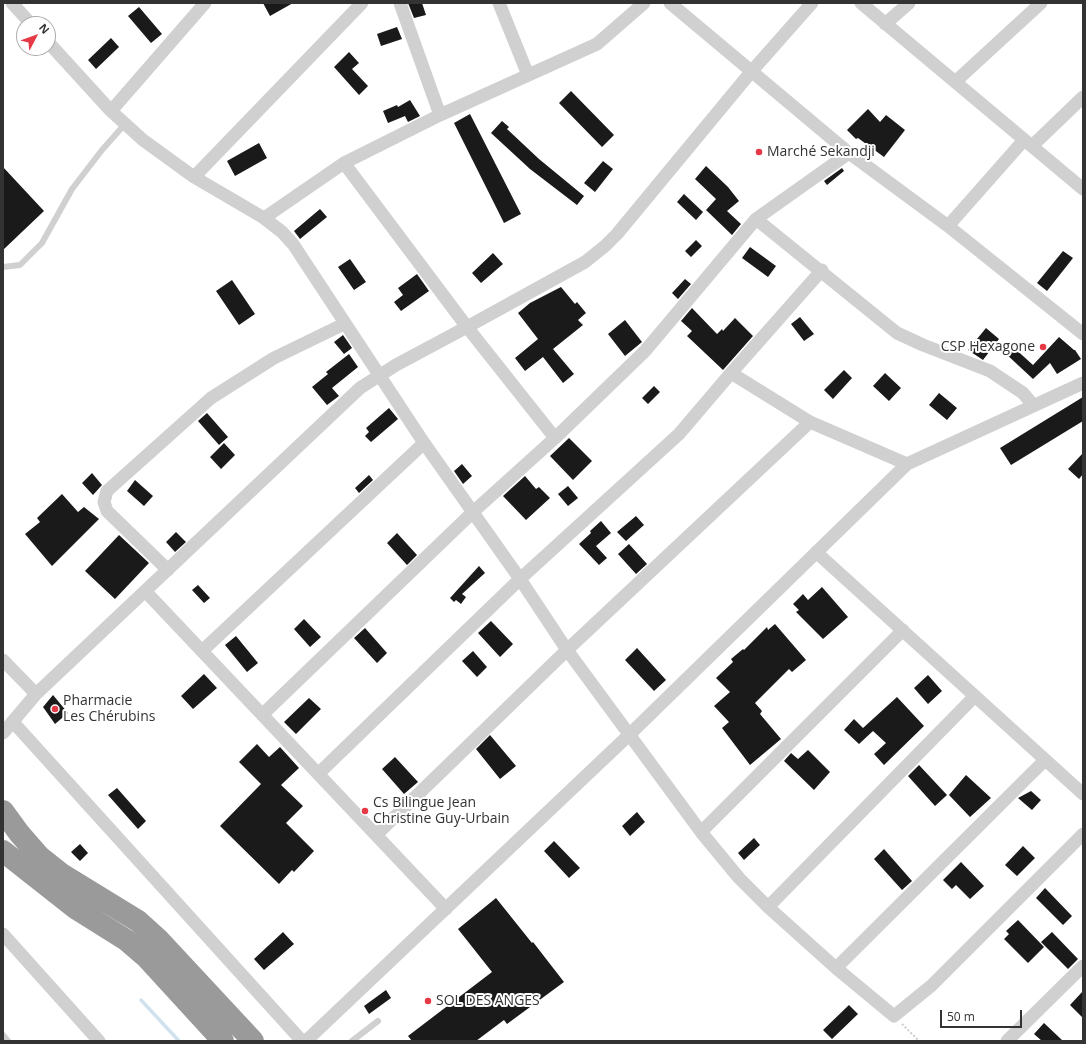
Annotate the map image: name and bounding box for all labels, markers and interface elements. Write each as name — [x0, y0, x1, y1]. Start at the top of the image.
north arrow — [16, 16, 56, 56]
text: N — [36, 20, 53, 37]
place label: Marché Sekandji — [767, 144, 875, 160]
marker: Marché Sekandji — [754, 147, 764, 157]
place label: CSP Hexagone — [941, 339, 1035, 355]
marker: CSP Hexagone — [1038, 342, 1048, 352]
place label: Pharmacie Les Chérubins — [63, 693, 155, 726]
marker: Pharmacie Les Chérubins — [50, 704, 60, 714]
place label: Cs Bilingue Jean Christine Guy-Urbain — [373, 795, 510, 828]
marker: Cs Bilingue Jean Christine Guy-Urbain — [360, 806, 370, 816]
place label: SOL DES ANGES — [436, 993, 540, 1009]
marker: SOL DES ANGES — [423, 996, 433, 1006]
scale bar — [942, 1002, 1024, 1028]
text: 50 m — [947, 1008, 975, 1025]

